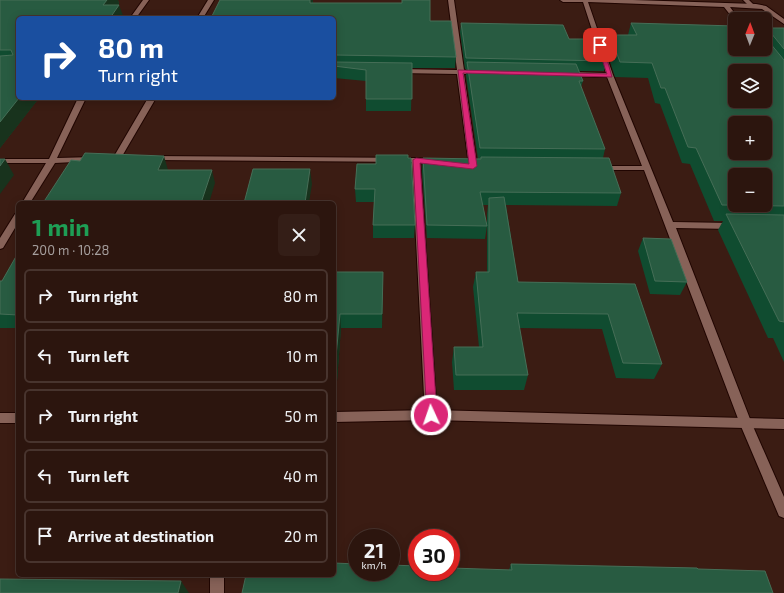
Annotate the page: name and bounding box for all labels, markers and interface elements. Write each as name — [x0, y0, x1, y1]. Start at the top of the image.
north arrow — [728, 12, 772, 56]
map controls — [728, 12, 772, 212]
pin — [583, 28, 617, 62]
text: 80 m — [98, 30, 164, 64]
icon: right — [32, 32, 84, 84]
icon: arrive — [589, 34, 611, 56]
text: Turn right — [98, 64, 178, 86]
button: layers — [728, 64, 772, 108]
button: + — [728, 116, 772, 160]
button: − — [728, 168, 772, 212]
text: 1 min — [32, 212, 90, 241]
button: close — [278, 214, 320, 256]
text: 200 m · 10:28 — [32, 242, 109, 258]
icon: right — [34, 285, 56, 307]
text: Turn right — [68, 287, 138, 305]
text: 80 m — [283, 287, 318, 305]
icon: left — [34, 345, 56, 367]
text: Turn left — [68, 347, 129, 365]
text: 10 m — [286, 347, 318, 365]
position arrow — [410, 394, 452, 436]
icon: right — [34, 405, 56, 427]
text: Turn right — [68, 407, 138, 425]
text: 50 m — [284, 407, 318, 425]
icon: left — [34, 465, 56, 487]
text: Turn left — [68, 467, 129, 485]
text: 40 m — [283, 467, 318, 485]
icon: arrive — [34, 525, 56, 547]
text: Arrive at destination — [68, 527, 214, 545]
text: 20 m — [284, 527, 318, 545]
speed limit sign: 30 — [408, 529, 460, 581]
text: 21 — [364, 538, 384, 562]
text: km/h — [362, 559, 386, 571]

